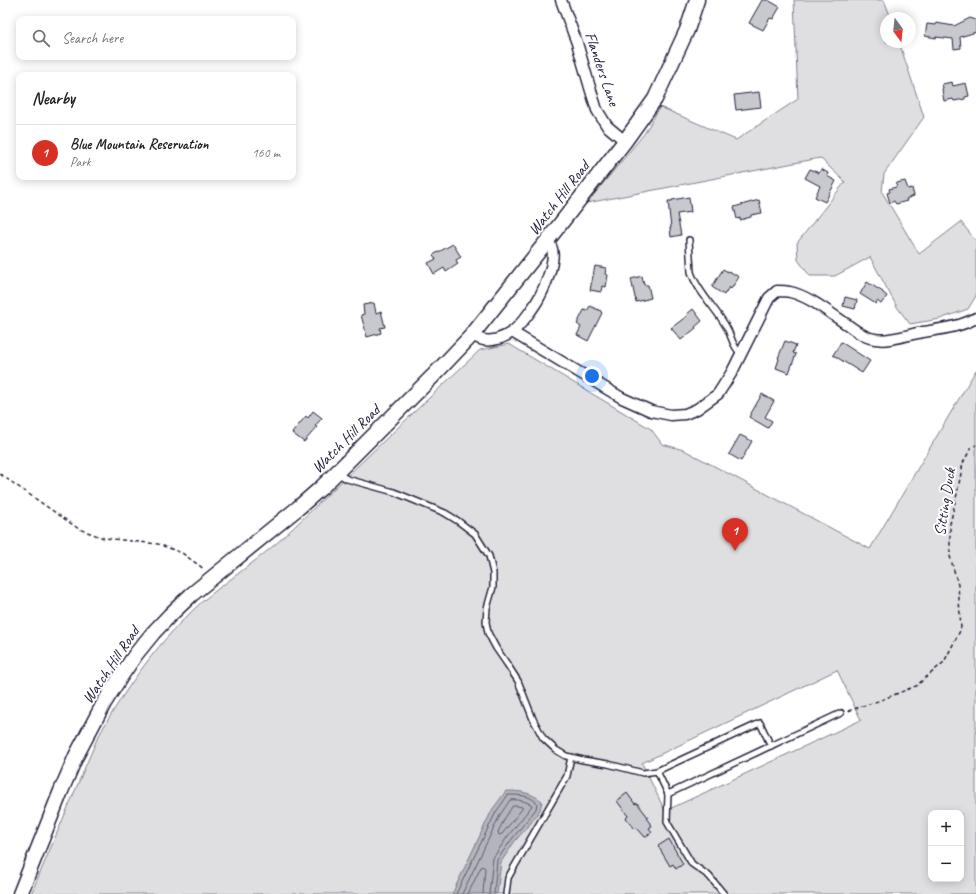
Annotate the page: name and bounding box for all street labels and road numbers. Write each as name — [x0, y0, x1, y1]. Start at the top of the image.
street label: Flanders Lane — [580, 29, 625, 110]
street label: Watch Hill Road — [524, 155, 596, 239]
street label: Watch Hill Road — [308, 399, 386, 477]
street label: Sitting Duck — [930, 466, 960, 537]
street label: Watch Hill Road — [78, 620, 146, 707]

